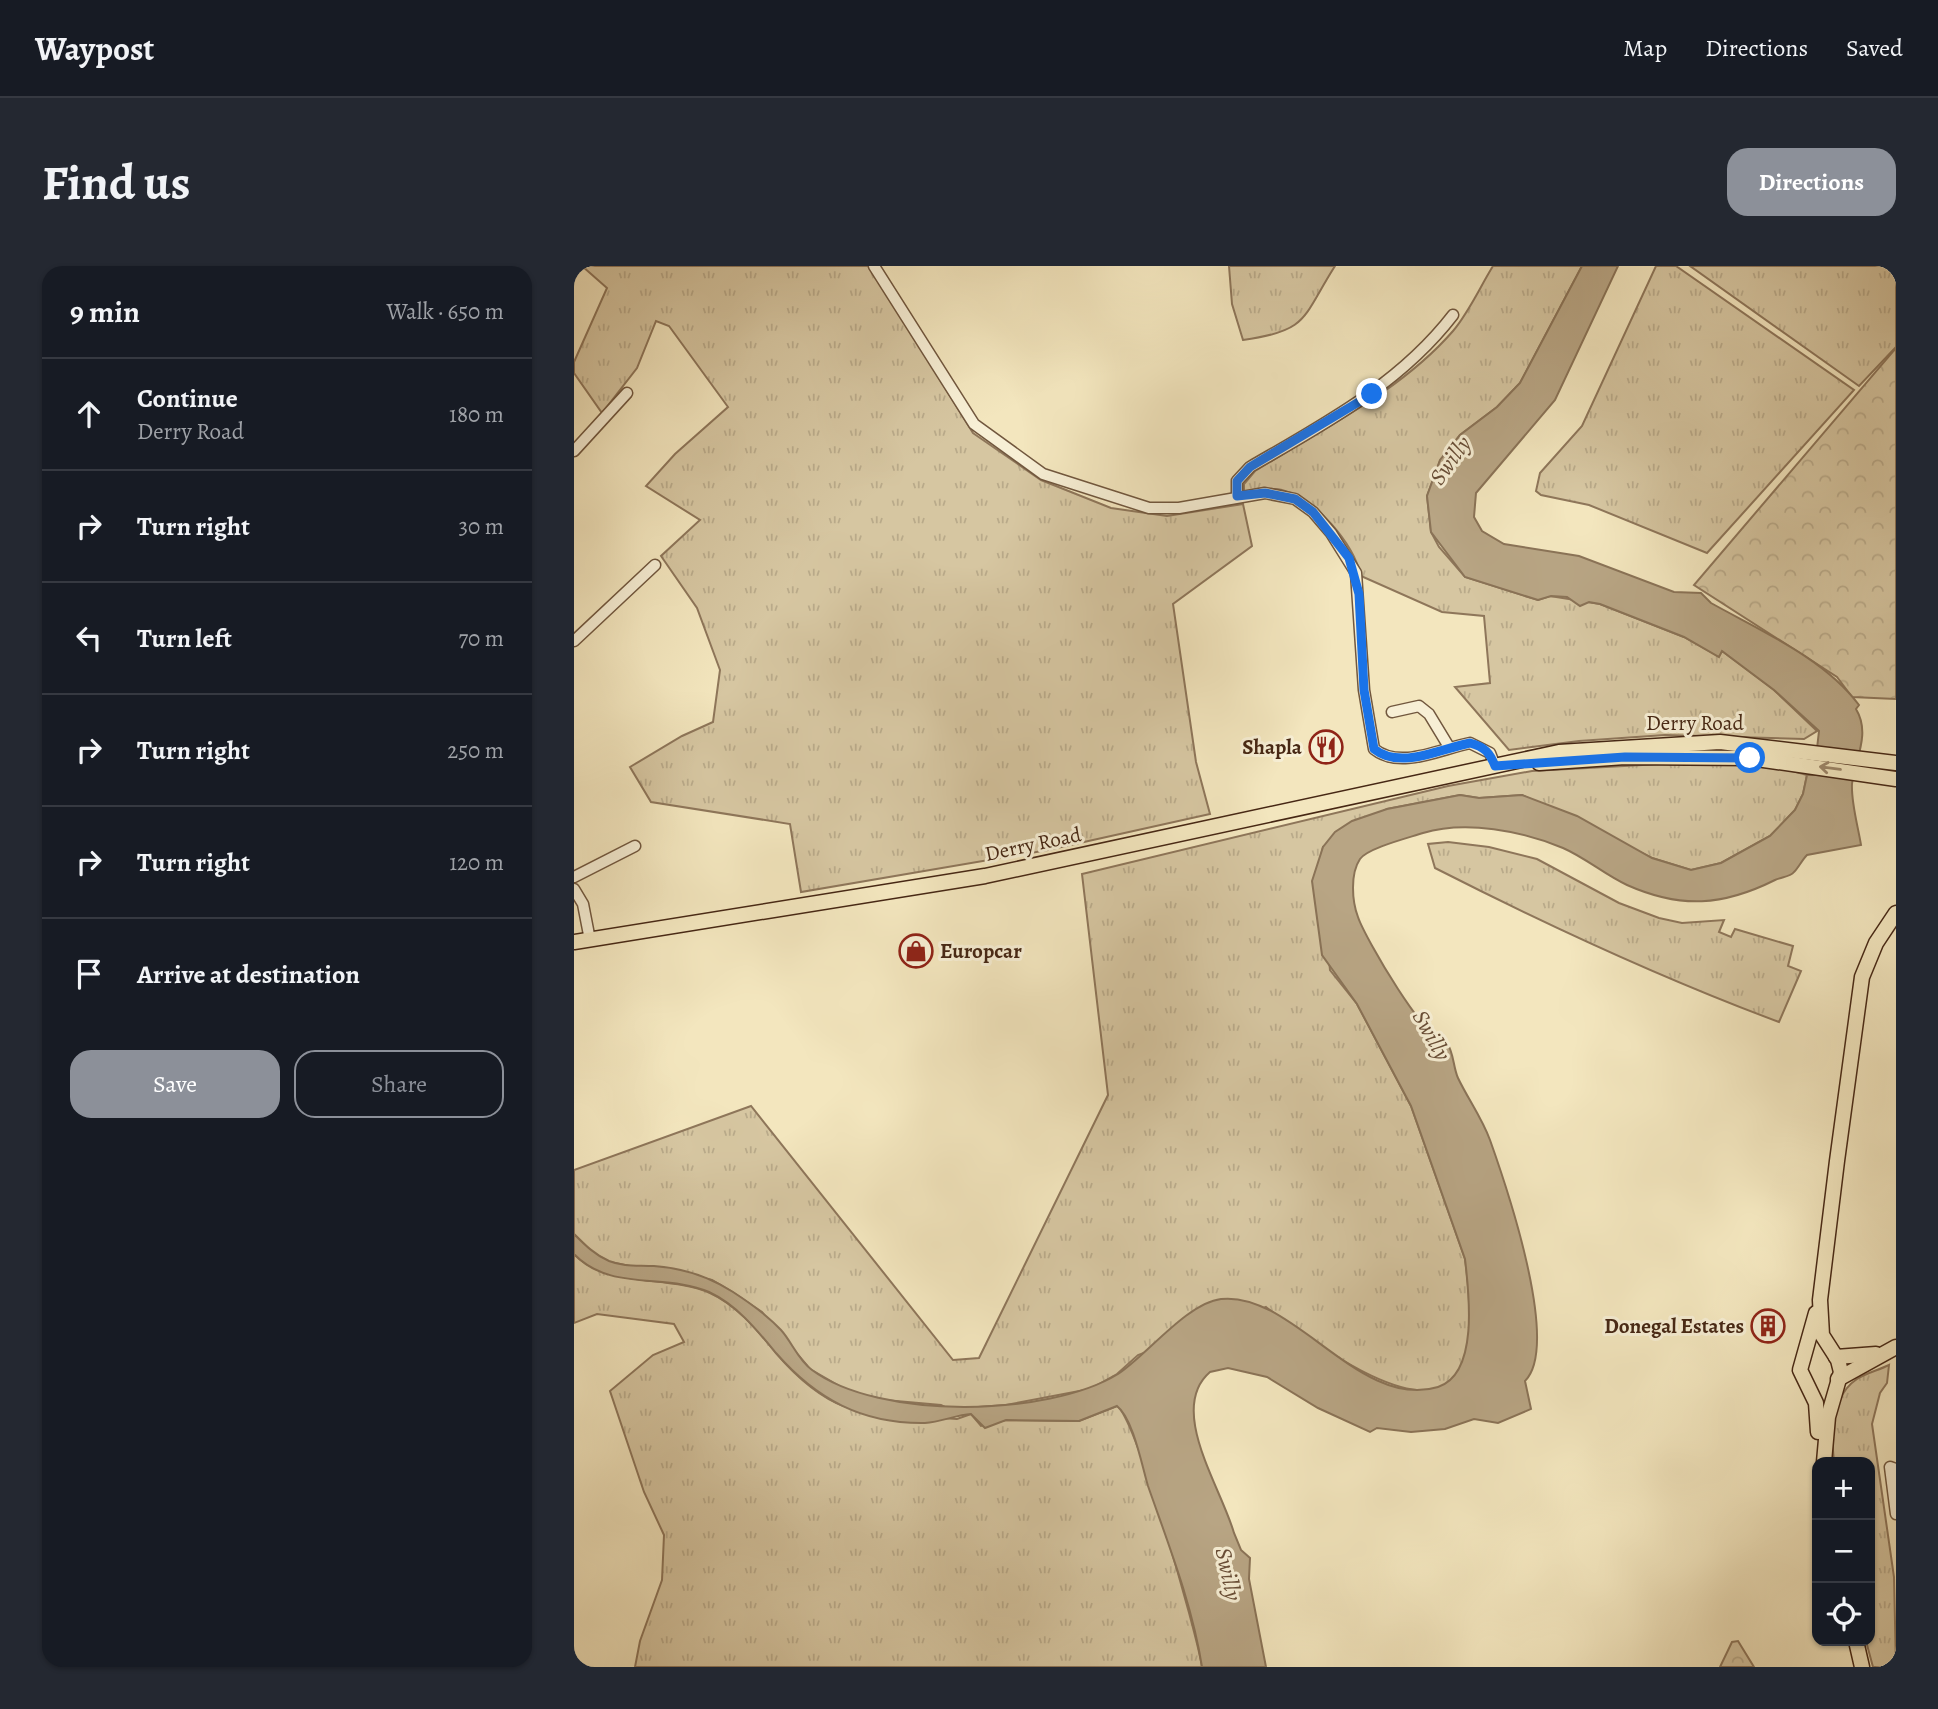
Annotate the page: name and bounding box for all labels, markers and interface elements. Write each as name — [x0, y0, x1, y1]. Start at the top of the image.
text: Waypost — [35, 26, 154, 71]
text: Map — [1623, 32, 1667, 64]
text: Directions — [1705, 32, 1808, 64]
text: Saved — [1846, 32, 1903, 64]
button: Directions — [1727, 148, 1896, 216]
text: Find us — [42, 149, 190, 216]
text: 9 min — [70, 292, 140, 332]
text: Walk · 650 m — [387, 296, 504, 327]
route end — [1356, 378, 1387, 409]
text: Continue — [137, 381, 238, 416]
icon: ahead — [70, 395, 108, 433]
text: 180 m — [449, 399, 504, 430]
text: Derry Road — [137, 416, 244, 447]
water label: Swilly — [1422, 429, 1479, 491]
icon: right — [70, 507, 108, 545]
text: Turn right — [137, 509, 250, 544]
text: 30 m — [458, 511, 504, 542]
icon: left — [70, 619, 108, 657]
text: Turn left — [137, 621, 232, 656]
text: 70 m — [458, 623, 504, 654]
street label: Derry Road — [1646, 709, 1745, 737]
restaurant icon: Shapla — [1307, 728, 1345, 766]
icon: right — [70, 731, 108, 769]
text: Turn right — [137, 733, 250, 768]
place label: Shapla — [1242, 733, 1303, 761]
text: 250 m — [447, 735, 504, 766]
route start — [1734, 742, 1765, 773]
one-way arrow — [1819, 761, 1842, 774]
street label: Derry Road — [982, 820, 1084, 868]
icon: right — [70, 843, 108, 881]
text: Turn right — [137, 845, 250, 880]
text: 120 m — [449, 847, 504, 878]
shop icon: Europcar — [897, 932, 935, 970]
place label: Europcar — [940, 937, 1022, 965]
icon: arrive — [70, 955, 108, 993]
text: Arrive at destination — [137, 957, 360, 992]
water label: Swilly — [1405, 1004, 1458, 1066]
button: Save — [70, 1050, 280, 1118]
button: Share — [294, 1050, 504, 1118]
building icon: Donegal Estates — [1749, 1307, 1787, 1345]
place label: Donegal Estates — [1604, 1312, 1744, 1340]
map controls — [1812, 1457, 1875, 1646]
button: + — [1812, 1457, 1875, 1520]
button: − — [1812, 1520, 1875, 1583]
water label: Swilly — [1208, 1545, 1249, 1604]
button: locate — [1812, 1583, 1875, 1646]

